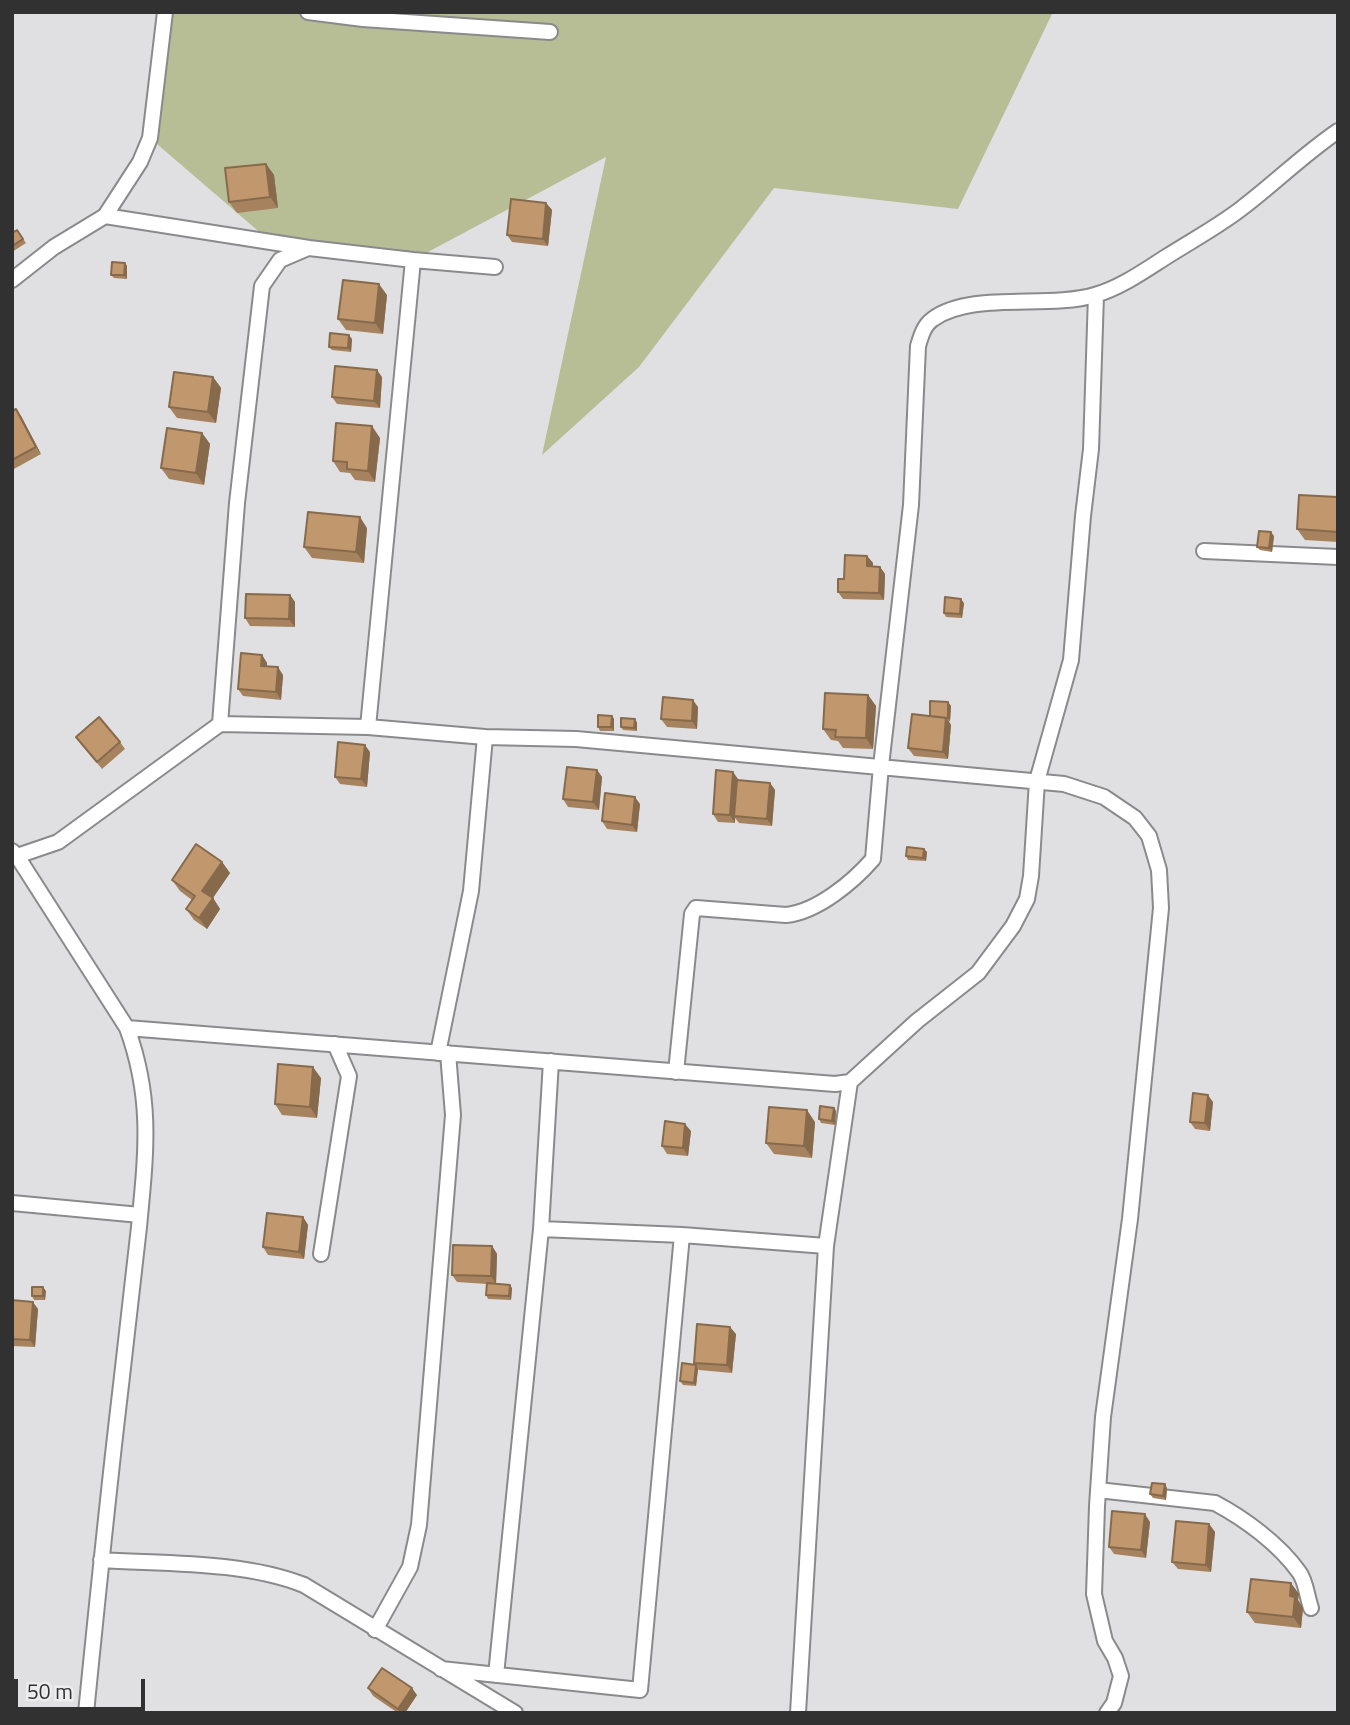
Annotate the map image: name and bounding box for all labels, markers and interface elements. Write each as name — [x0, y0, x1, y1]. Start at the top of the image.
scale bar — [18, 1666, 149, 1710]
text: 50 m — [27, 1675, 73, 1707]

